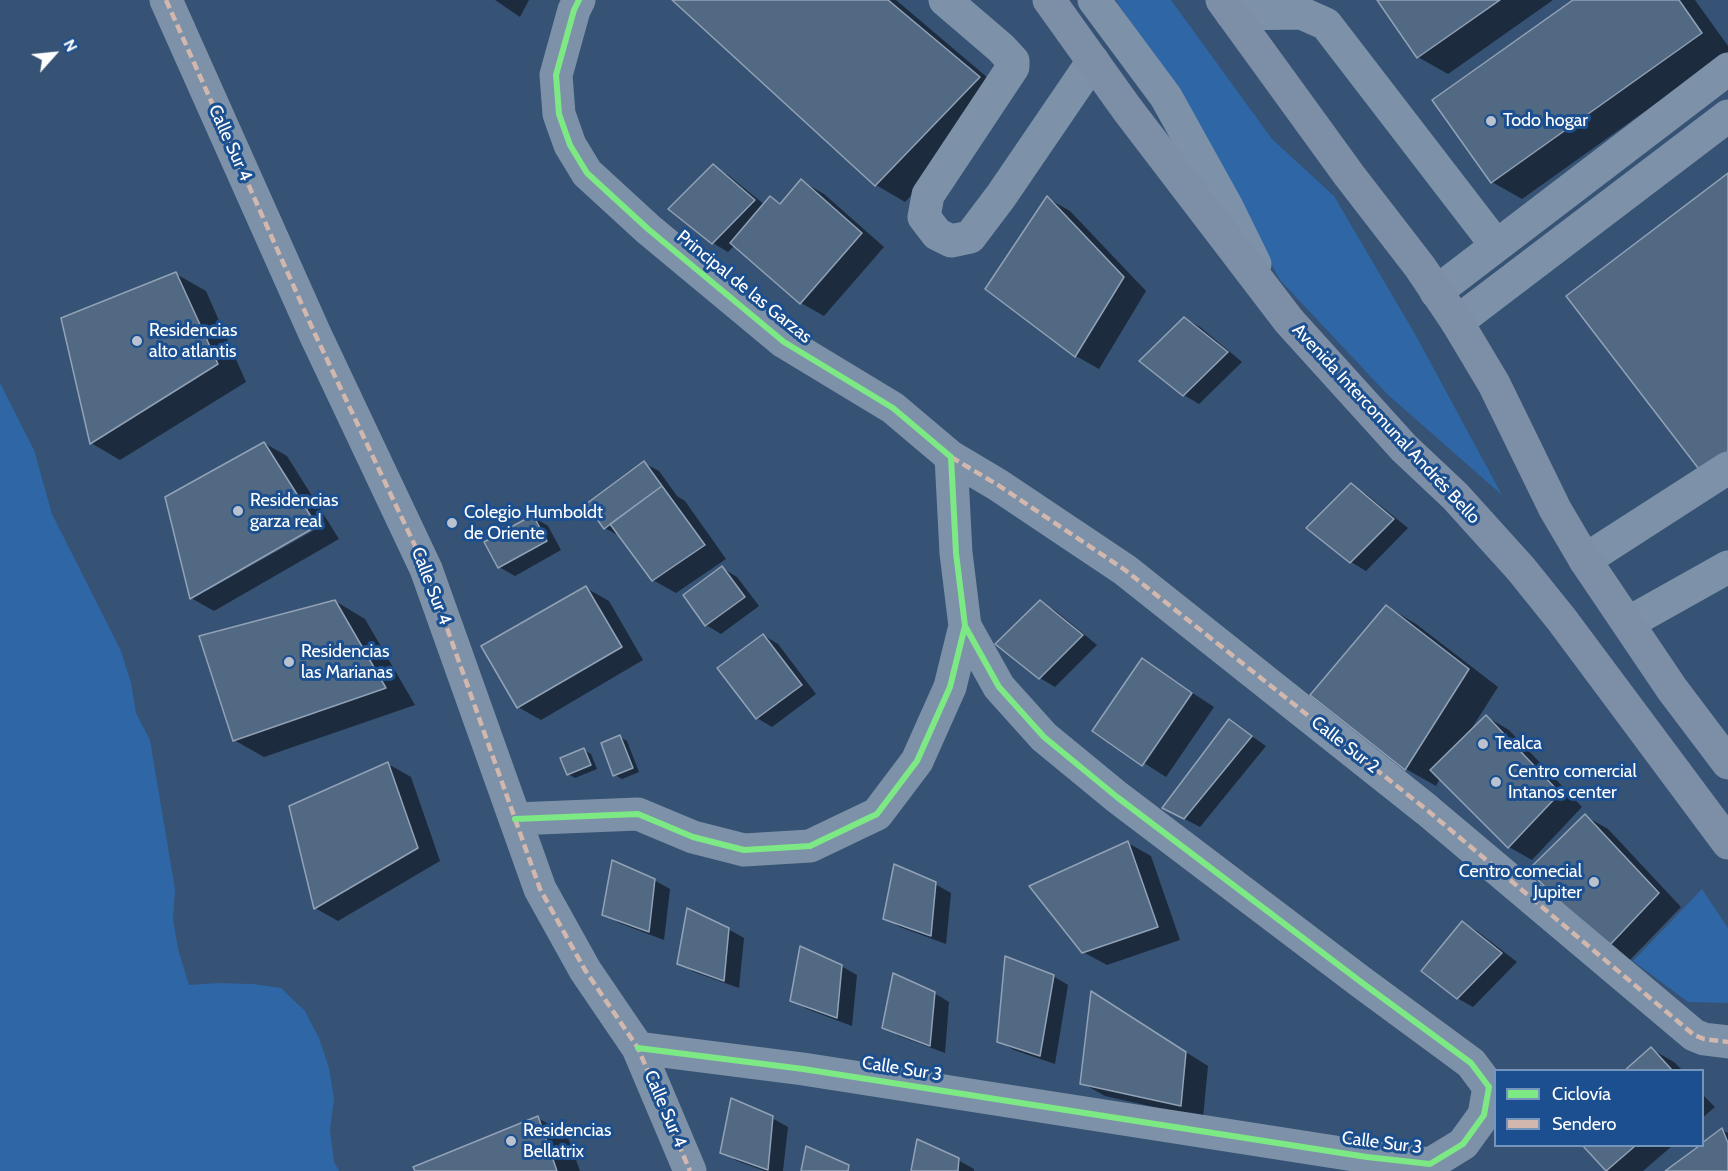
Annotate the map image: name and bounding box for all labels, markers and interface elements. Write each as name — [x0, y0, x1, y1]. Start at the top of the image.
north arrow — [24, 24, 84, 84]
text: N — [59, 36, 82, 55]
street label: Calle Sur 4 — [204, 101, 256, 185]
place label: Todo hogar — [1503, 110, 1588, 132]
marker: Todo hogar — [1484, 114, 1498, 128]
street label: Principal de las Garzas — [672, 226, 816, 348]
street label: Avenida Intercomunal Andrés Bello — [1288, 319, 1484, 529]
place label: Residencias alto atlantis — [149, 320, 237, 362]
marker: Residencias alto atlantis — [130, 334, 144, 348]
place label: Residencias garza real — [250, 490, 338, 532]
place label: Colegio Humboldt de Oriente — [464, 502, 603, 544]
marker: Residencias garza real — [231, 504, 245, 518]
marker: Colegio Humboldt de Oriente — [445, 516, 459, 530]
street label: Calle Sur 4 — [406, 544, 456, 628]
place label: Residencias las Marianas — [301, 641, 393, 684]
marker: Residencias las Marianas — [282, 655, 296, 669]
street label: Calle Sur 2 — [1307, 712, 1383, 778]
place label: Tealca — [1495, 733, 1542, 755]
marker: Tealca — [1476, 737, 1490, 751]
place label: Centro comercial Intanos center — [1508, 761, 1637, 804]
marker: Centro comercial Intanos center — [1489, 775, 1503, 789]
place label: Centro comecial Jupiter — [1459, 861, 1582, 904]
marker: Centro comecial Jupiter — [1587, 875, 1601, 889]
street label: Calle Sur 3 — [860, 1052, 944, 1086]
street label: Calle Sur 4 — [639, 1067, 691, 1151]
legend — [1494, 1069, 1704, 1147]
text: Ciclovía — [1552, 1083, 1611, 1105]
text: Sendero — [1552, 1113, 1616, 1135]
place label: Residencias Bellatrix — [523, 1120, 611, 1162]
street label: Calle Sur 3 — [1341, 1127, 1423, 1159]
marker: Residencias Bellatrix — [504, 1134, 518, 1148]

